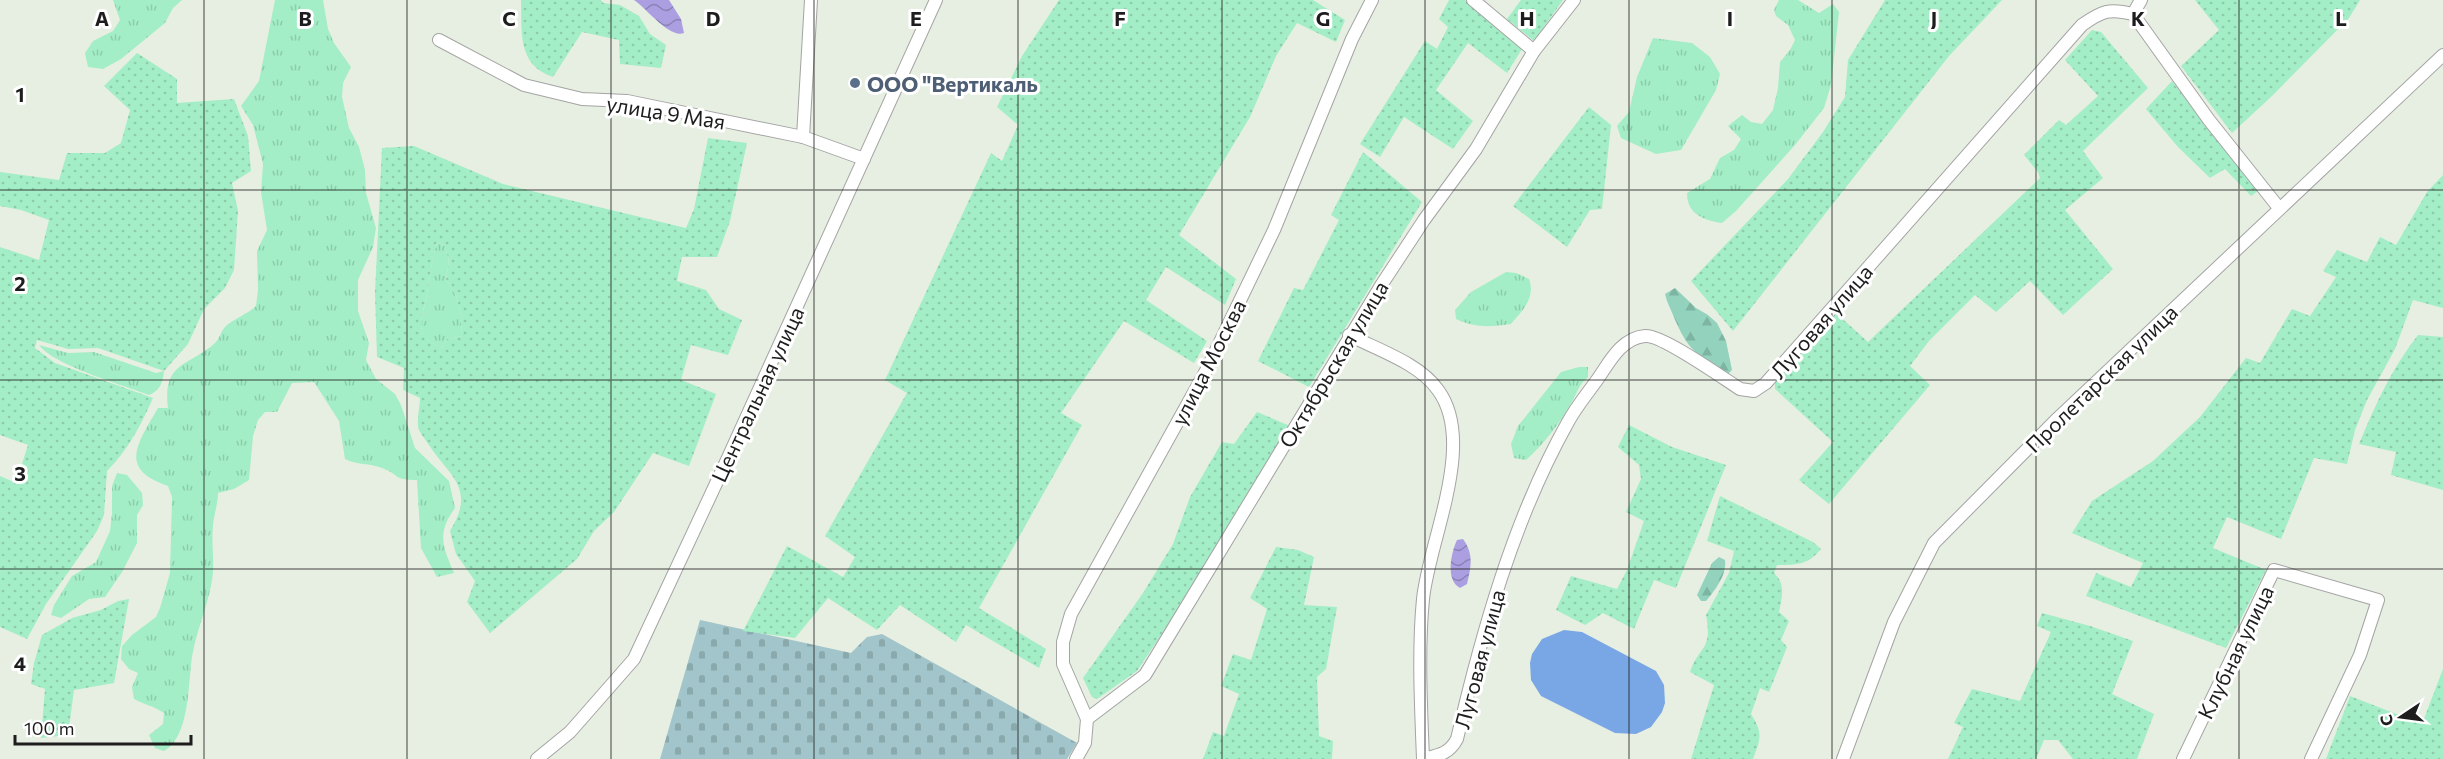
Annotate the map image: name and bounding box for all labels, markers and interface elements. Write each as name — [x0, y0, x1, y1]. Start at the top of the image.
text: A — [95, 6, 109, 30]
text: B — [298, 6, 312, 30]
text: C — [502, 6, 516, 30]
text: D — [706, 6, 720, 30]
text: E — [910, 6, 922, 30]
text: F — [1114, 6, 1126, 30]
text: G — [1316, 6, 1330, 30]
text: H — [1520, 6, 1535, 30]
text: I — [1727, 6, 1733, 30]
text: J — [1931, 6, 1937, 30]
text: K — [2131, 6, 2145, 30]
text: L — [2335, 6, 2347, 30]
place label: ООО "Вертикаль — [867, 71, 1038, 96]
marker: ООО "Вертикаль — [848, 76, 862, 90]
text: 1 — [15, 82, 25, 106]
street label: улица 9 Мая — [605, 90, 727, 134]
street label: Луговая улица — [1765, 259, 1877, 383]
text: 2 — [14, 271, 26, 295]
street label: Октябрьская улица — [1273, 276, 1393, 452]
street label: улица Москва — [1166, 295, 1250, 429]
street label: Пролетарская улица — [2020, 299, 2182, 457]
street label: Центральная улица — [705, 302, 809, 486]
text: 3 — [14, 461, 26, 485]
street label: Клубная улица — [2192, 581, 2278, 723]
street label: Луговая улица — [1448, 587, 1510, 731]
text: 4 — [14, 651, 26, 675]
north arrow — [2371, 687, 2431, 747]
scale bar — [15, 708, 190, 746]
text: С — [2375, 713, 2396, 728]
text: 100 m — [24, 717, 74, 739]

